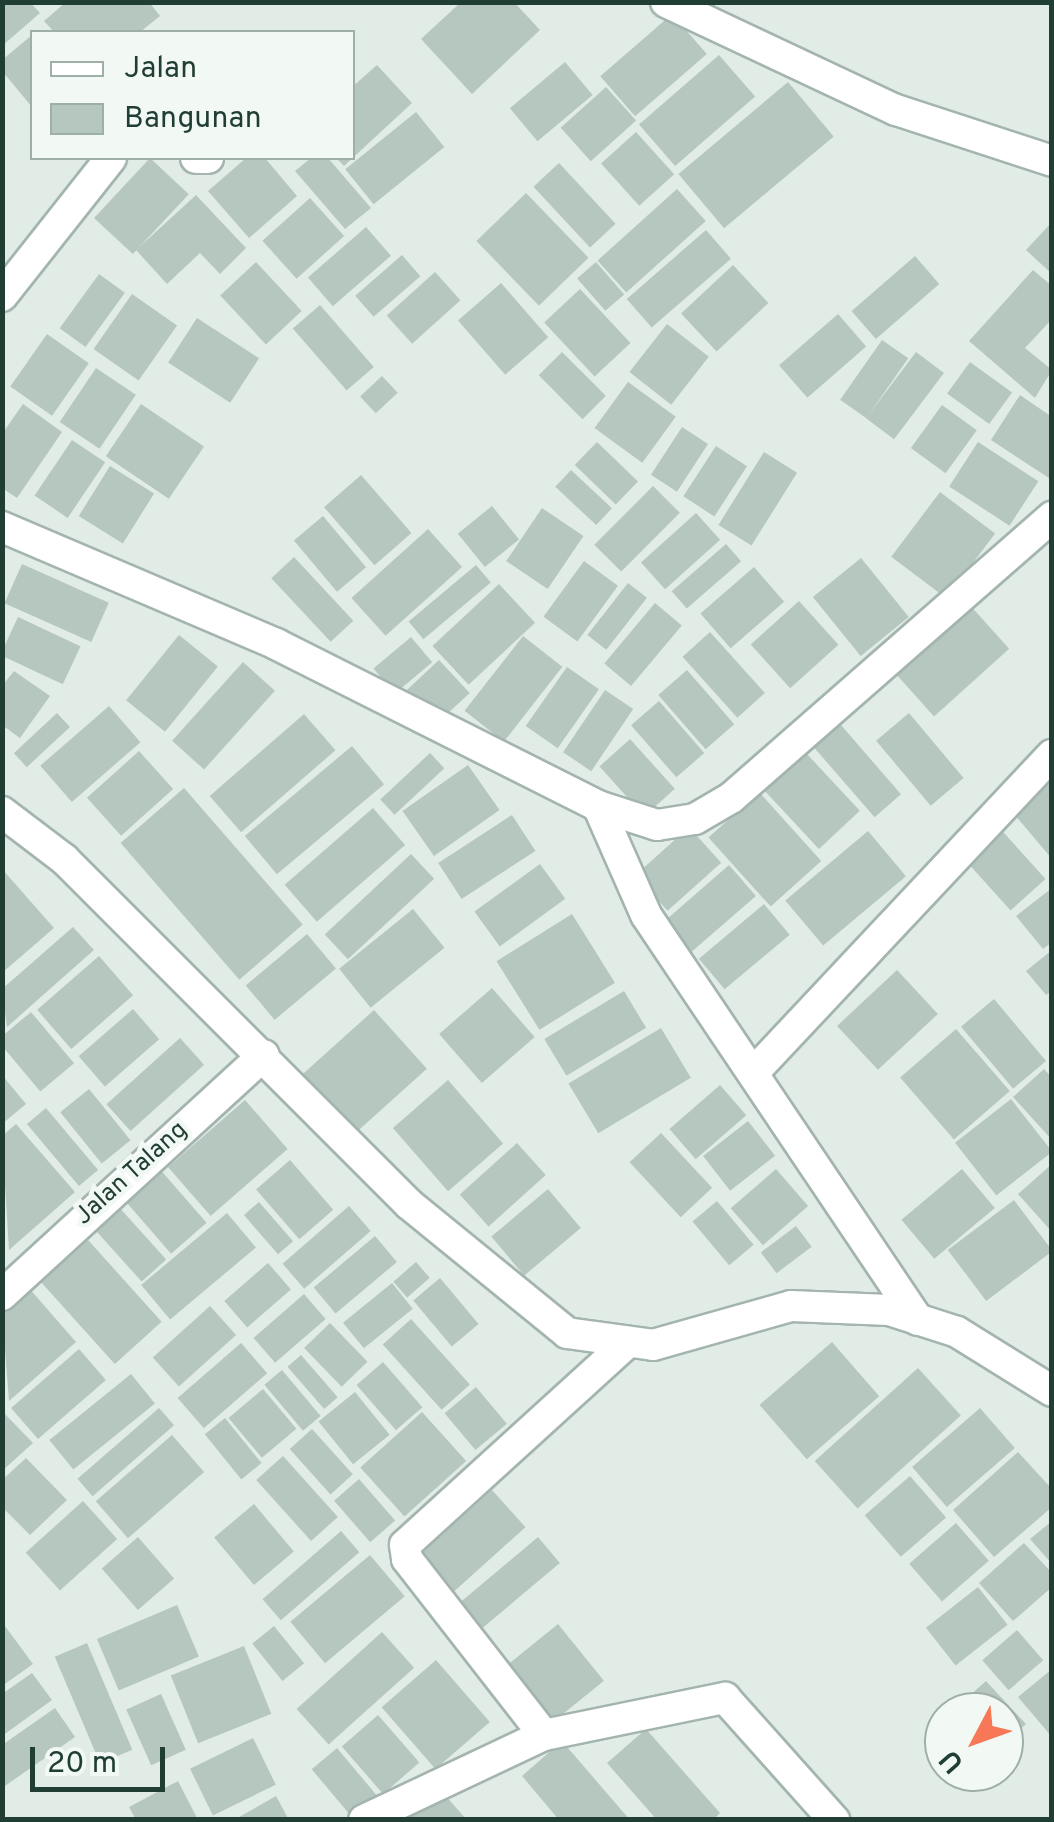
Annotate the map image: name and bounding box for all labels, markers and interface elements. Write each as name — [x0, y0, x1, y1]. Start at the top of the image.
legend — [30, 30, 355, 160]
text: Jalan — [124, 51, 197, 88]
text: Bangunan — [124, 101, 262, 138]
street label: Jalan Talang — [69, 1116, 195, 1232]
north arrow — [924, 1692, 1024, 1792]
scale bar — [35, 1727, 170, 1789]
text: U — [933, 1741, 973, 1780]
text: 20 m — [47, 1746, 117, 1783]

